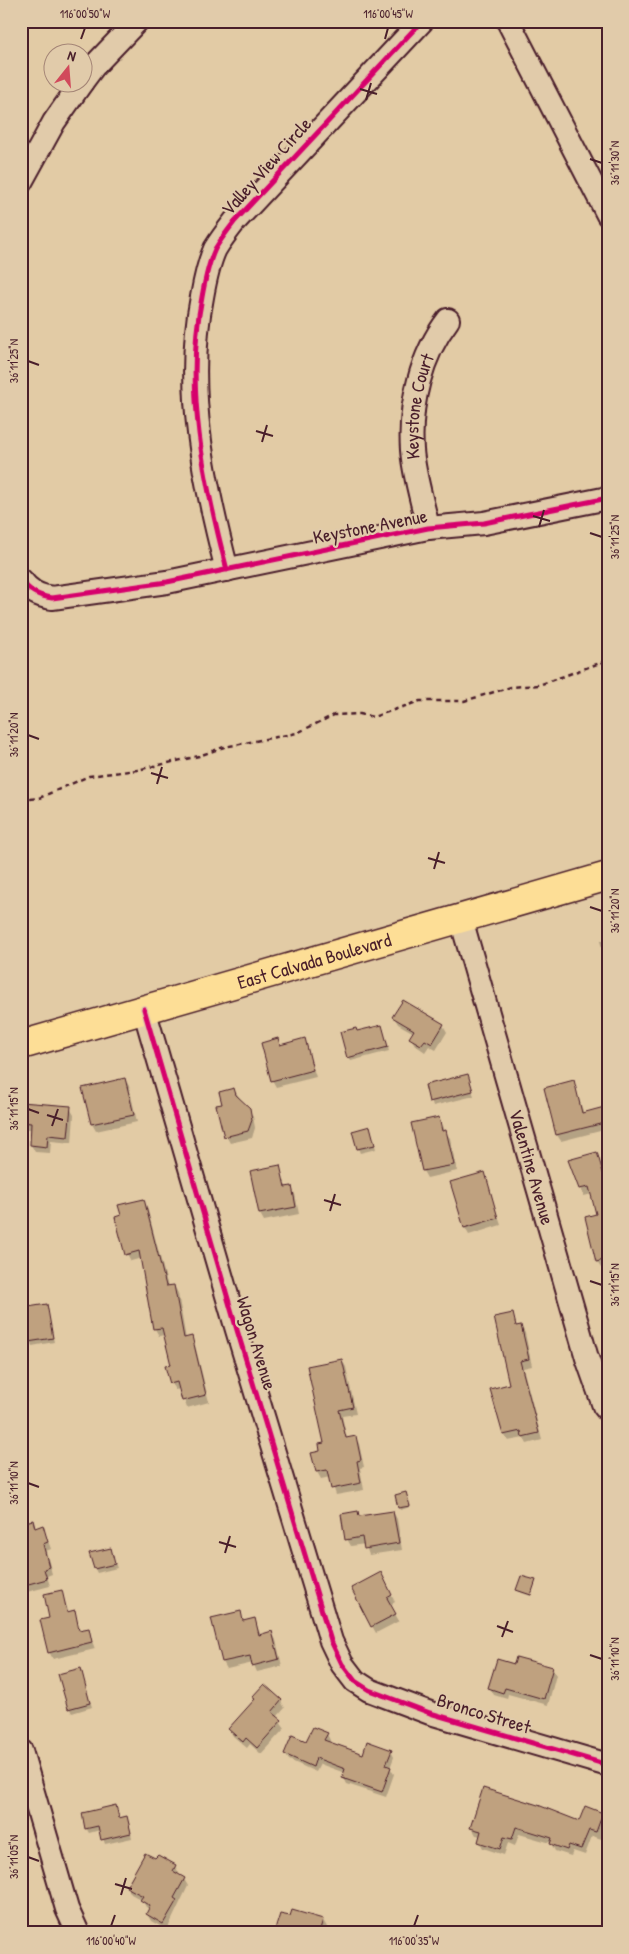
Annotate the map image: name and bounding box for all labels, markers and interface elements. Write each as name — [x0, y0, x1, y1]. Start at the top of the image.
text: 116°00'50"W — [60, 5, 111, 22]
text: 116°00'45"W — [363, 5, 413, 22]
north arrow — [42, 42, 92, 92]
text: N — [66, 45, 79, 65]
street label: Valley View Circle — [215, 111, 317, 221]
text: 36°11'30"N — [606, 141, 623, 185]
text: 36°11'25"N — [5, 339, 22, 383]
street label: Keystone Court — [399, 349, 440, 461]
street label: Keystone Avenue — [311, 502, 430, 550]
text: 36°11'25"N — [606, 515, 623, 559]
text: 36°11'20"N — [5, 713, 22, 757]
text: 36°11'20"N — [606, 889, 623, 933]
street label: East Calvada Boulevard — [234, 926, 395, 995]
text: 36°11'15"N — [5, 1087, 22, 1131]
street label: Valentine Avenue — [503, 1106, 561, 1228]
text: 36°11'15"N — [606, 1263, 623, 1307]
street label: Wagon Avenue — [230, 1293, 284, 1393]
text: 36°11'10"N — [5, 1461, 22, 1505]
text: 36°11'10"N — [606, 1637, 623, 1681]
street label: Bronco Street — [434, 1686, 535, 1740]
text: 36°11'05"N — [5, 1835, 22, 1879]
text: 116°00'40"W — [86, 1932, 137, 1949]
text: 116°00'35"W — [389, 1932, 440, 1949]

